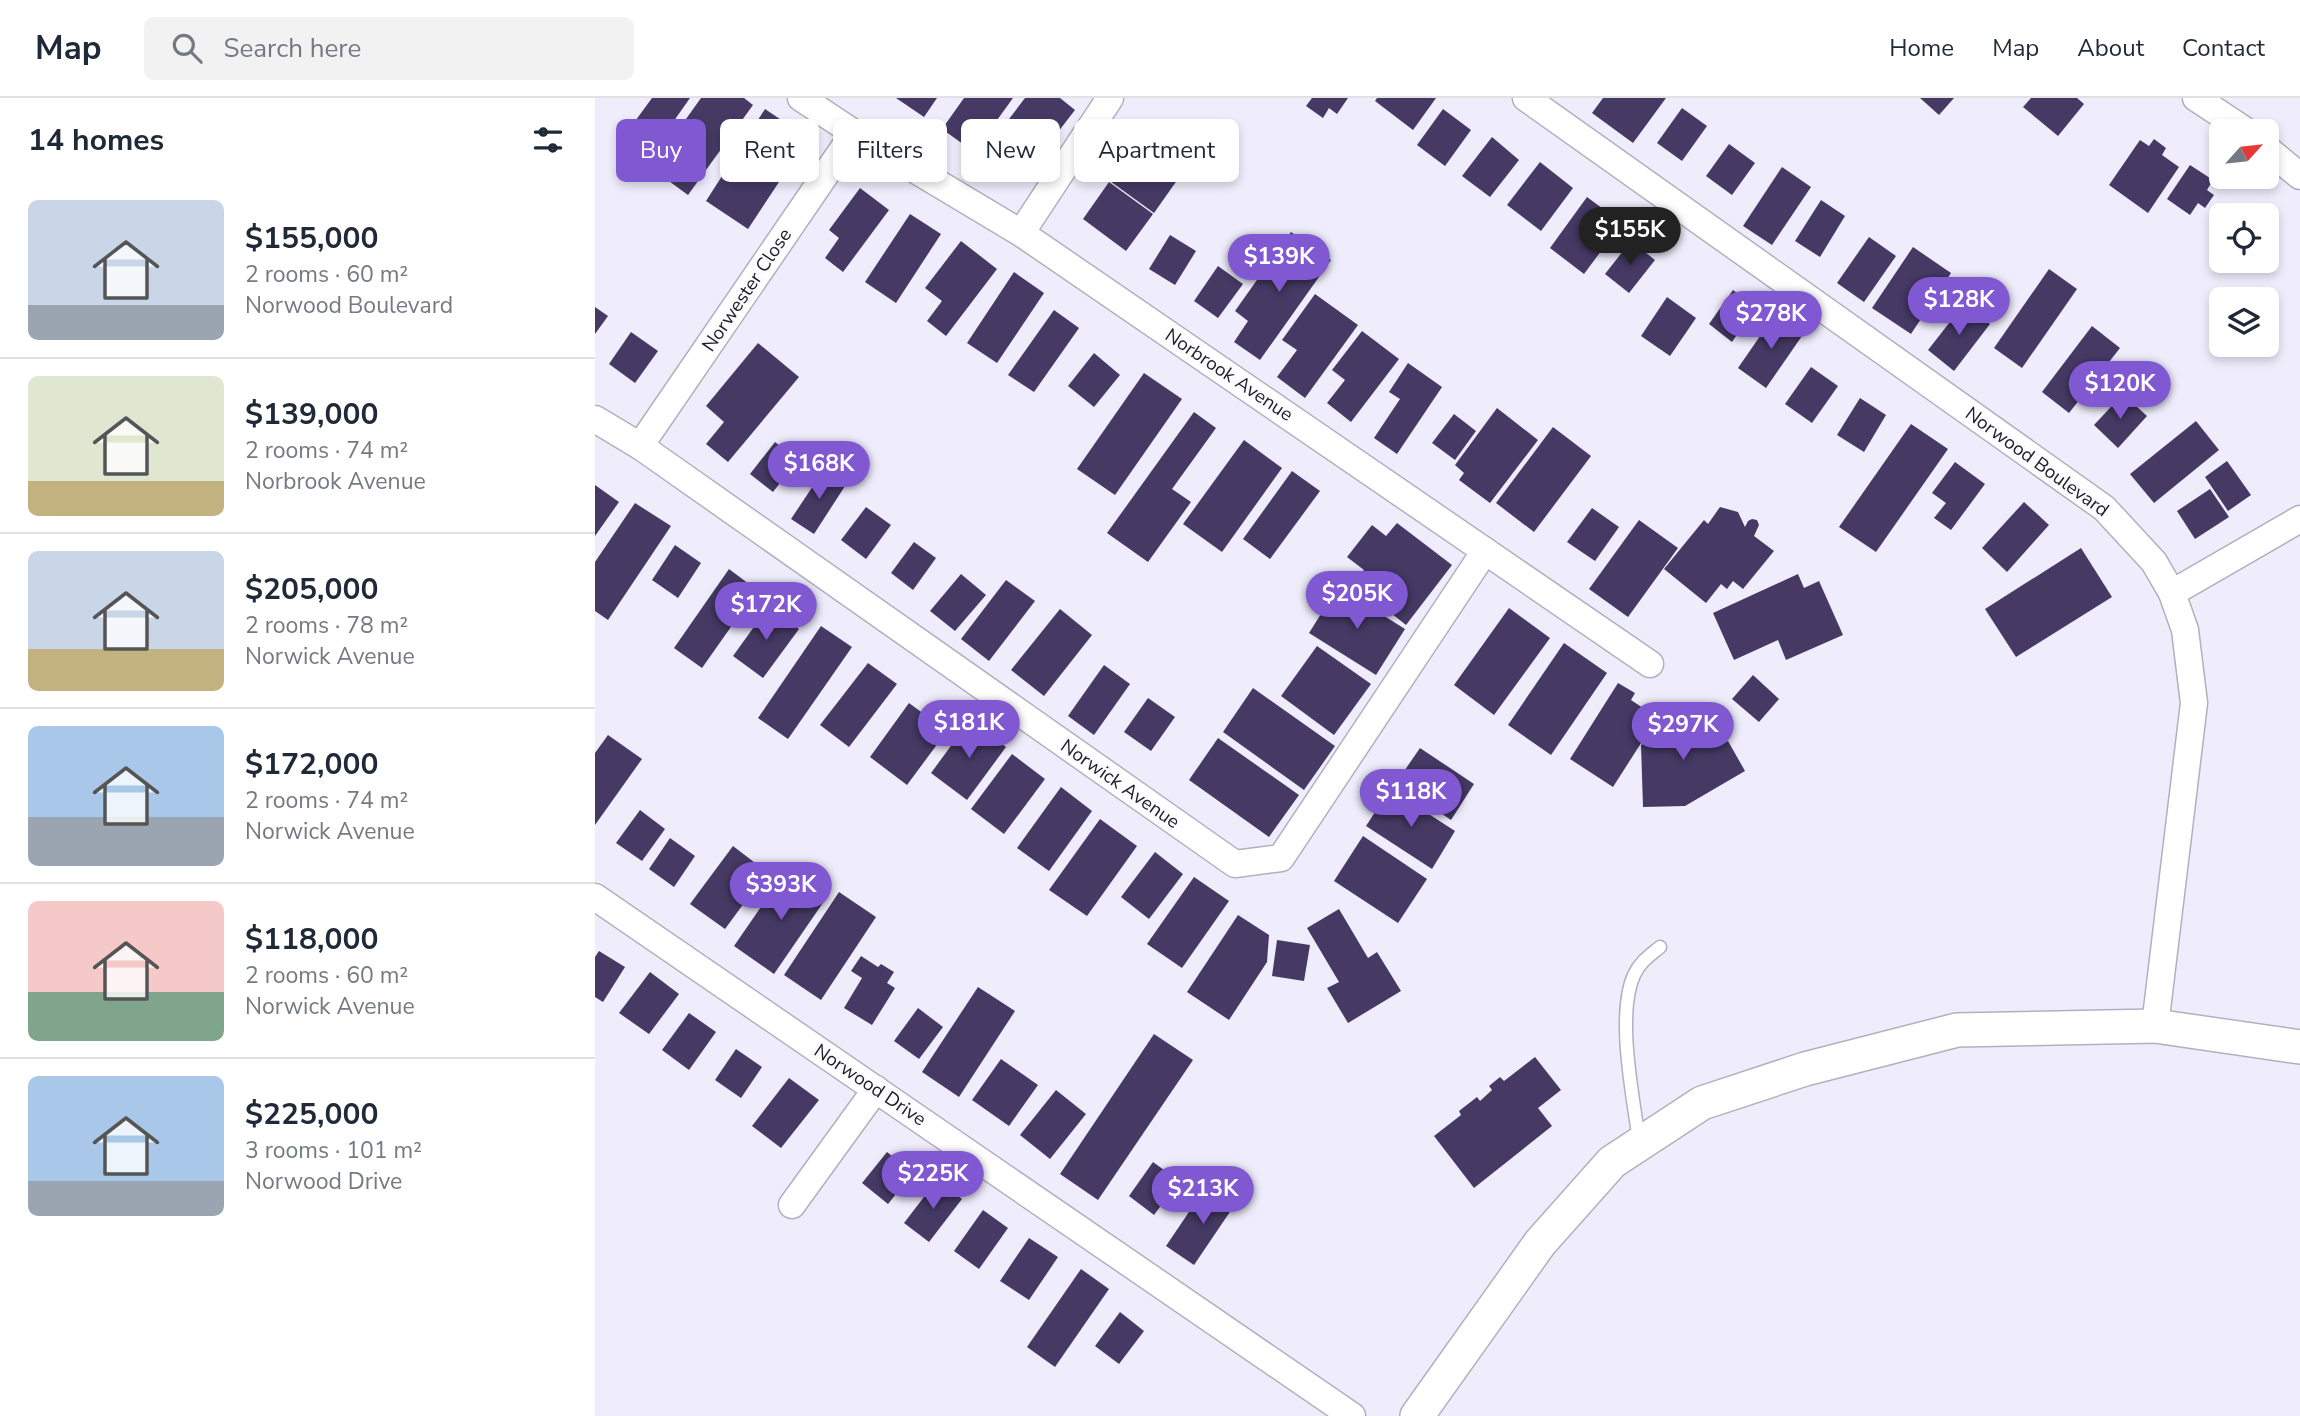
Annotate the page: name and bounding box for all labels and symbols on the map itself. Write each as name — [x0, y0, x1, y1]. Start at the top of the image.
north arrow — [2209, 119, 2279, 189]
pin: $155K — [1581, 208, 1679, 267]
street label: Norwester Close — [696, 223, 798, 357]
pin: $139K — [1230, 234, 1328, 294]
pin: $128K — [1910, 278, 2008, 337]
pin: $278K — [1722, 292, 1820, 351]
street label: Norbrook Avenue — [1160, 322, 1298, 428]
pin: $120K — [2071, 362, 2169, 421]
street label: Norwood Boulevard — [1960, 401, 2114, 523]
pin: $168K — [770, 442, 868, 501]
pin: $205K — [1308, 572, 1406, 631]
pin: $172K — [717, 582, 815, 642]
pin: $181K — [920, 700, 1018, 760]
pin: $297K — [1634, 702, 1732, 762]
street label: Norwick Avenue — [1055, 733, 1185, 835]
pin: $118K — [1362, 770, 1460, 829]
pin: $393K — [732, 862, 830, 922]
street label: Norwood Drive — [809, 1038, 931, 1132]
pin: $225K — [884, 1152, 982, 1211]
pin: $213K — [1154, 1166, 1252, 1226]

